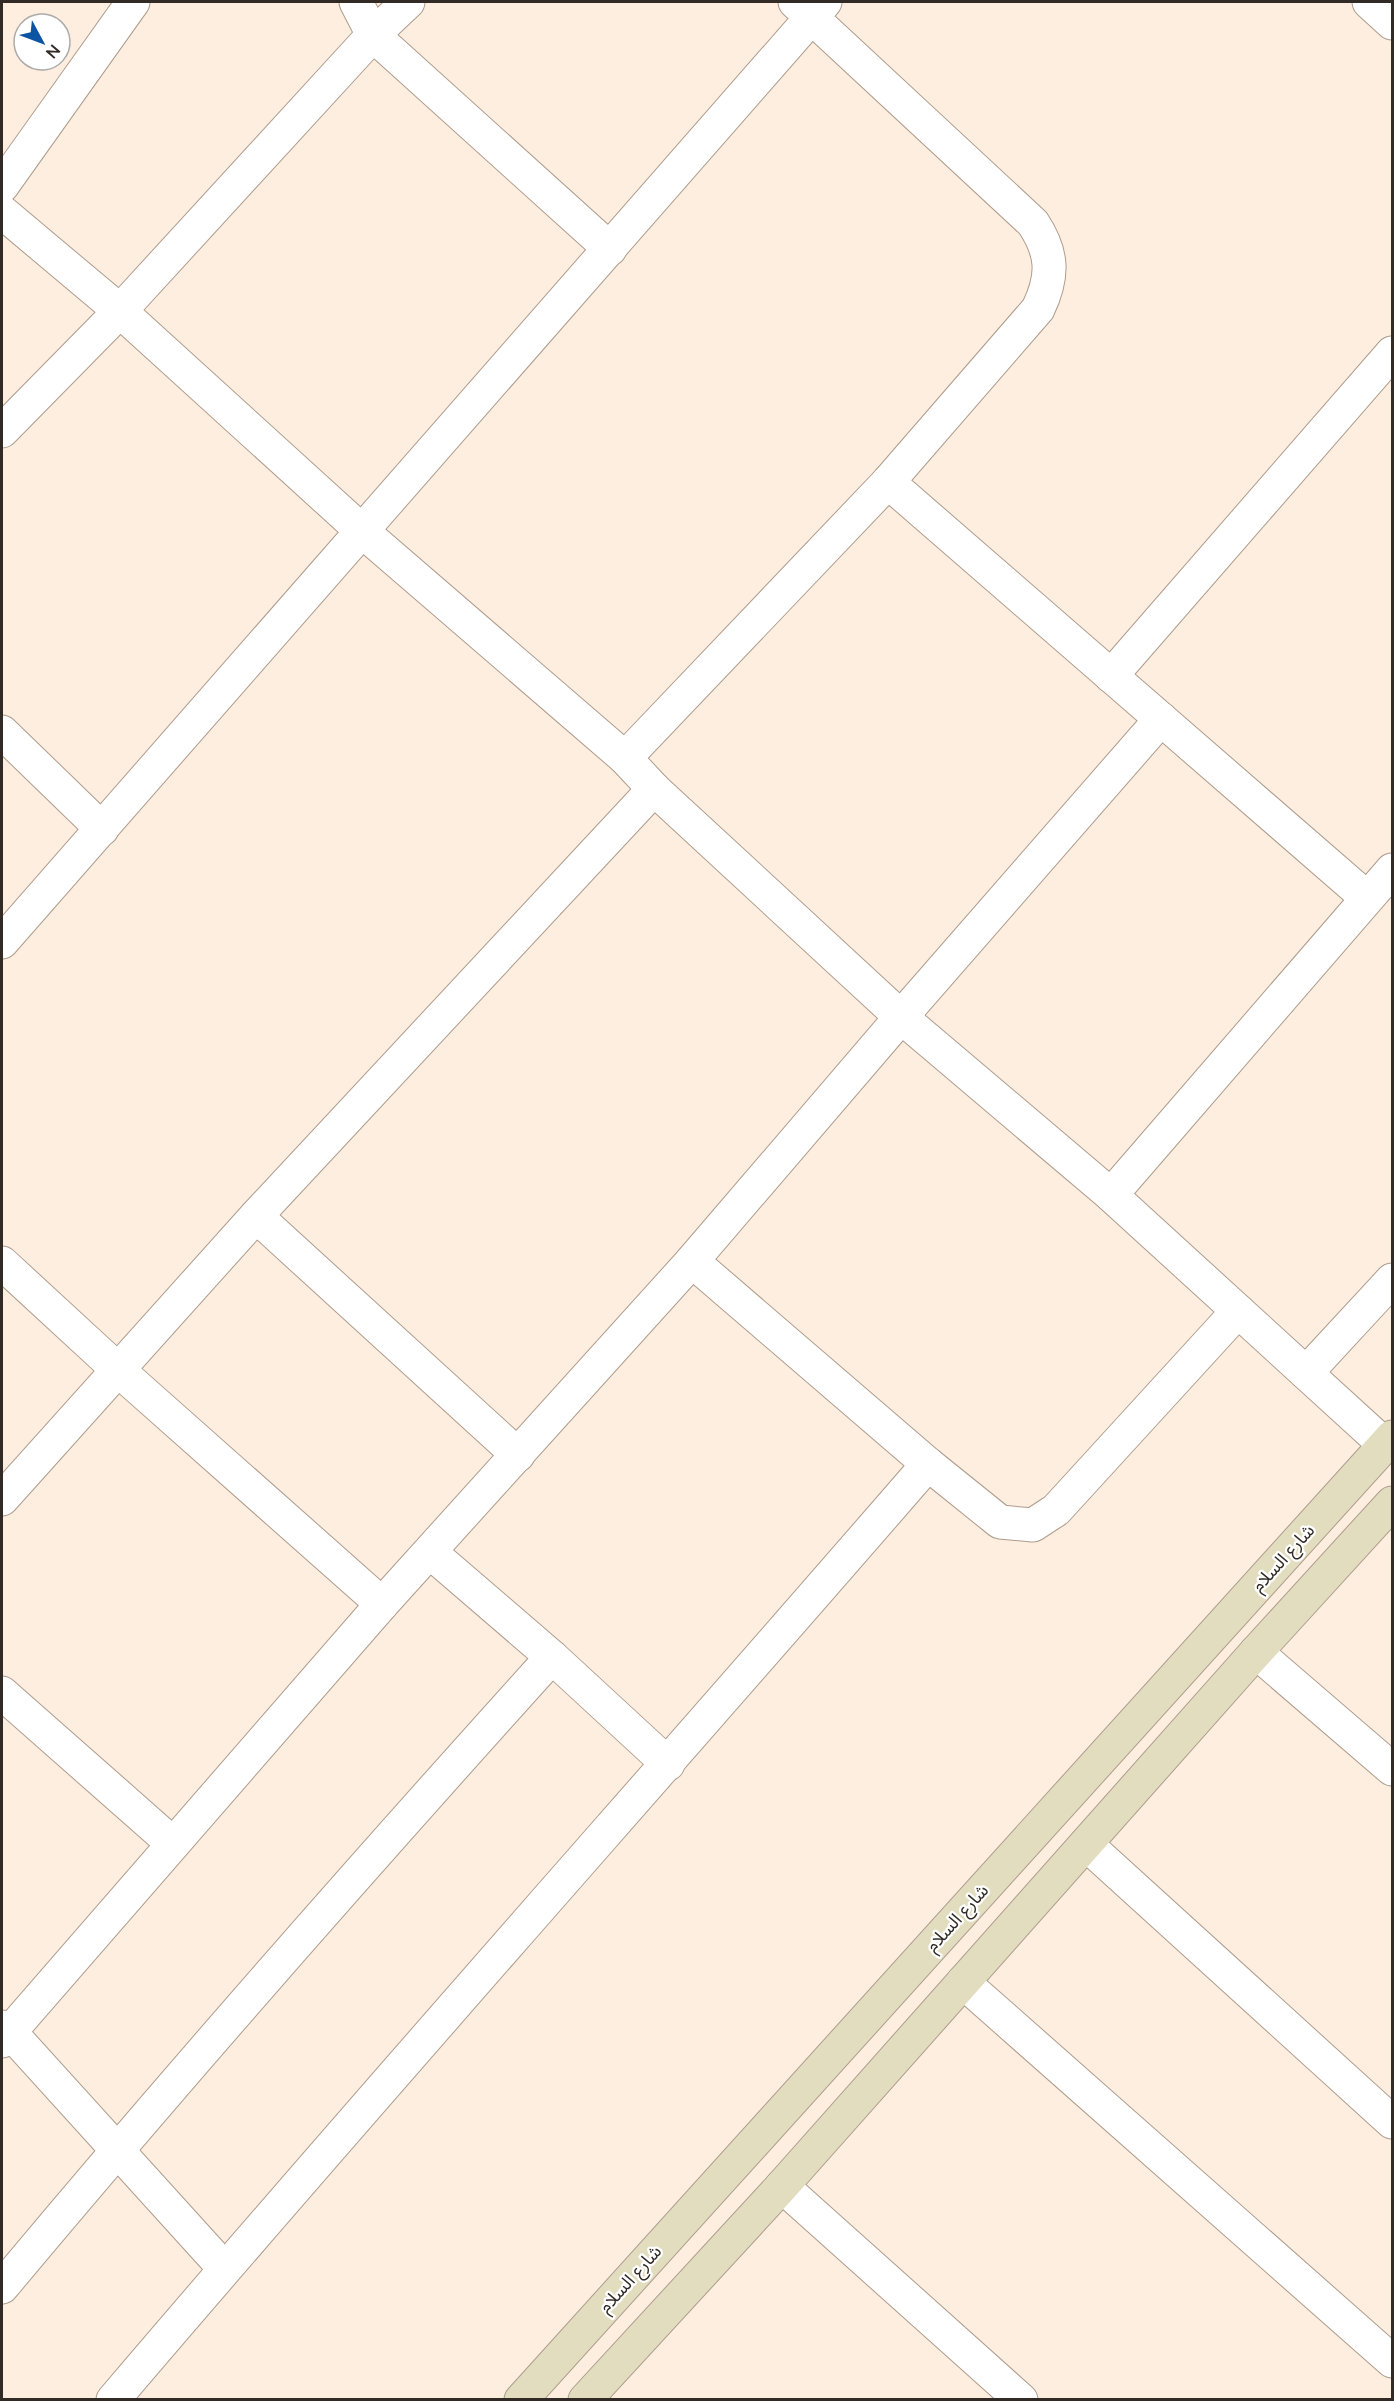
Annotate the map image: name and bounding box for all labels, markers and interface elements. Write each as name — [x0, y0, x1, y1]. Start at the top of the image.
north arrow — [12, 12, 72, 72]
text: N — [42, 41, 65, 63]
street label: شارع السلام — [1246, 1519, 1321, 1598]
street label: شارع السلام — [920, 1879, 995, 1958]
street label: شارع السلام — [593, 2240, 668, 2319]

